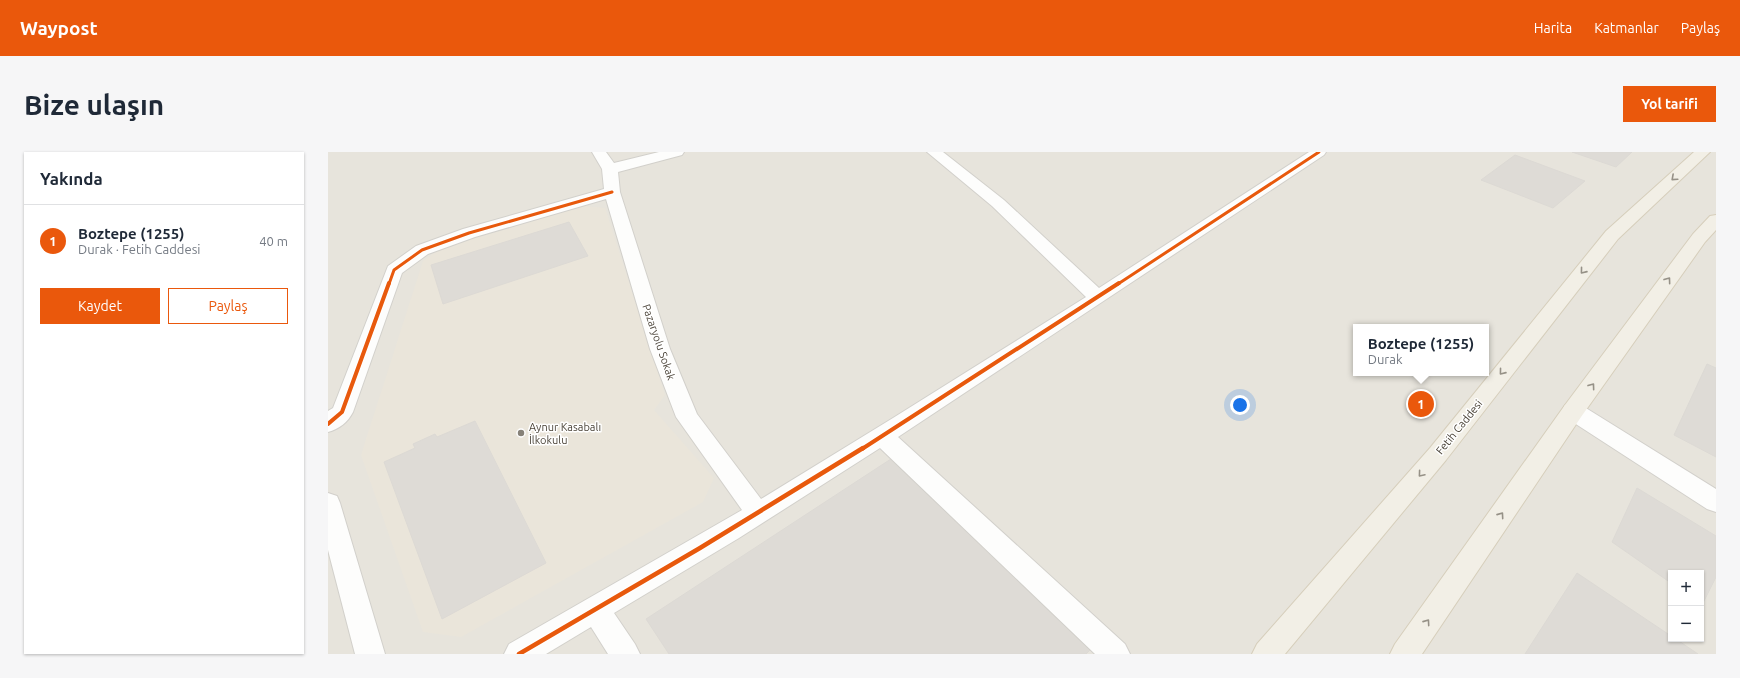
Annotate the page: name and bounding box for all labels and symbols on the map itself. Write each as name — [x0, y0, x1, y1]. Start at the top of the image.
one-way arrow — [1671, 174, 1679, 181]
one-way arrow — [1581, 266, 1588, 273]
one-way arrow — [1663, 278, 1670, 285]
street label: Pazaryolu Sokak — [640, 302, 678, 382]
one-way arrow — [1500, 368, 1507, 375]
one-way arrow — [1587, 383, 1594, 390]
pin: 1 — [1408, 389, 1434, 419]
your location — [1230, 395, 1250, 415]
street label: Fetih Caddesi — [1433, 397, 1485, 457]
place label: Aynur Kasabalı İlkokulu — [529, 421, 601, 446]
marker: Aynur Kasabalı İlkokulu — [516, 428, 526, 438]
one-way arrow — [1418, 469, 1425, 476]
one-way arrow — [1497, 512, 1504, 519]
one-way arrow — [1422, 619, 1430, 626]

